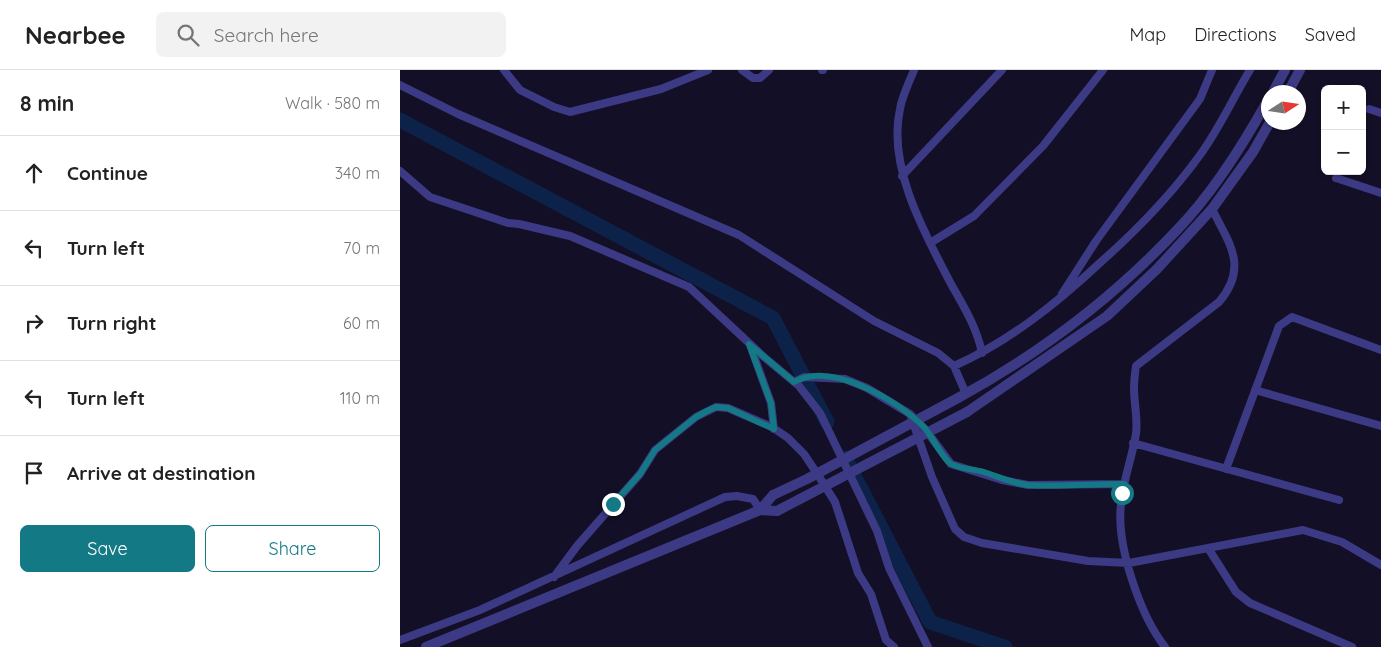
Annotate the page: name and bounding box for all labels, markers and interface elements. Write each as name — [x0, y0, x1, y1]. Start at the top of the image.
search box — [156, 12, 506, 57]
text: Nearbee — [25, 20, 126, 50]
icon: search — [174, 21, 202, 49]
text: Search here — [214, 23, 319, 47]
text: Map — [1129, 23, 1166, 46]
text: Directions — [1194, 23, 1277, 46]
text: Saved — [1305, 23, 1356, 46]
north arrow — [1261, 85, 1306, 130]
map controls — [1321, 85, 1366, 175]
button: + — [1321, 85, 1366, 130]
text: 8 min — [20, 90, 74, 116]
text: Walk · 580 m — [285, 93, 380, 113]
button: − — [1321, 130, 1366, 175]
icon: ahead — [20, 159, 48, 187]
text: Continue — [67, 161, 148, 185]
text: 340 m — [335, 163, 380, 183]
icon: left — [20, 234, 48, 262]
text: Turn left — [67, 236, 145, 260]
text: 70 m — [343, 238, 380, 258]
icon: right — [20, 309, 48, 337]
text: Turn right — [67, 311, 156, 335]
text: 60 m — [343, 313, 380, 333]
icon: left — [20, 384, 48, 412]
text: Turn left — [67, 386, 145, 410]
text: 110 m — [340, 388, 380, 408]
icon: arrive — [20, 459, 48, 487]
text: Arrive at destination — [67, 461, 256, 485]
route start — [1111, 482, 1134, 505]
route end — [602, 493, 625, 516]
button: Save — [20, 525, 195, 572]
button: Share — [205, 525, 380, 572]

